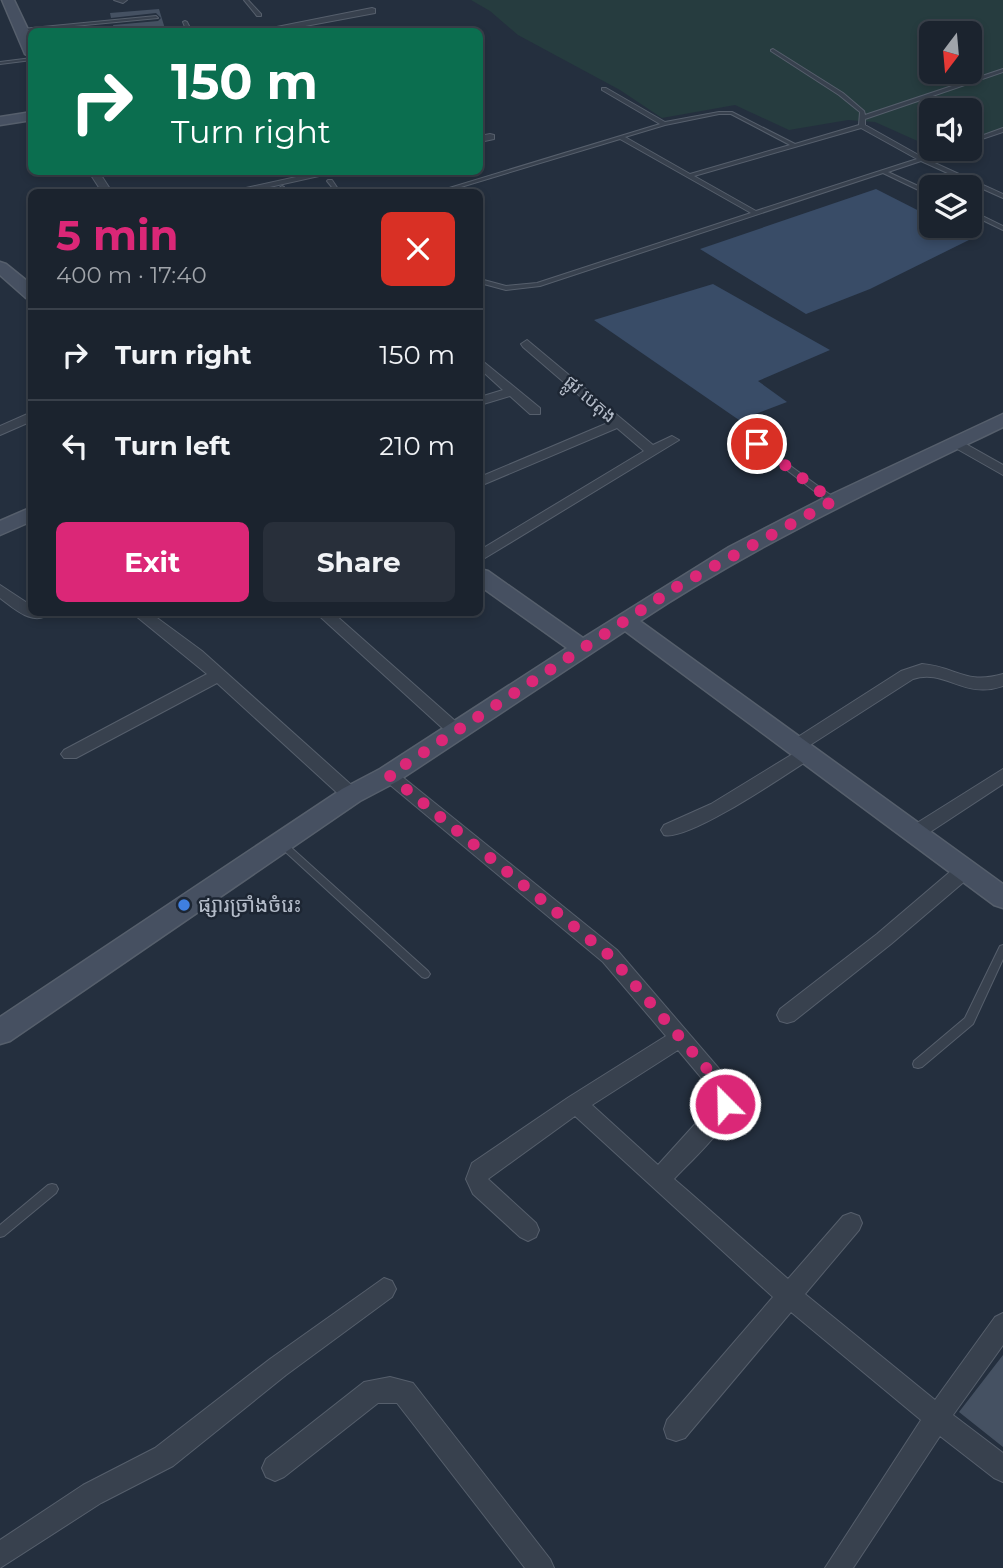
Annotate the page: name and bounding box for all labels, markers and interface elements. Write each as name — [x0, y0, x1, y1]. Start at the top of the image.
north arrow — [919, 21, 982, 84]
map controls — [919, 21, 982, 238]
text: 150 m — [171, 52, 318, 111]
icon: right — [56, 56, 147, 147]
button: sound — [919, 98, 982, 161]
text: Turn right — [171, 112, 331, 151]
button: layers — [919, 175, 982, 238]
text: 5 min — [56, 209, 179, 261]
button: close — [381, 212, 455, 286]
text: 400 m · 17:40 — [56, 261, 207, 289]
icon: right — [56, 336, 94, 374]
text: Turn right — [115, 339, 251, 371]
text: 150 m — [379, 339, 455, 371]
street label: ផ្លូវ បេតុង — [556, 371, 620, 431]
pin — [727, 414, 787, 474]
icon: arrive — [738, 425, 776, 463]
icon: left — [56, 427, 94, 465]
text: Turn left — [115, 430, 231, 462]
text: 210 m — [379, 430, 455, 462]
button: Exit — [56, 522, 249, 602]
button: Share — [263, 522, 455, 602]
place label: ផ្សារច្រាំងចំរេះ — [198, 892, 302, 918]
marker: ផ្សារច្រាំងចំរេះ — [176, 897, 192, 913]
position arrow — [688, 1067, 762, 1141]

